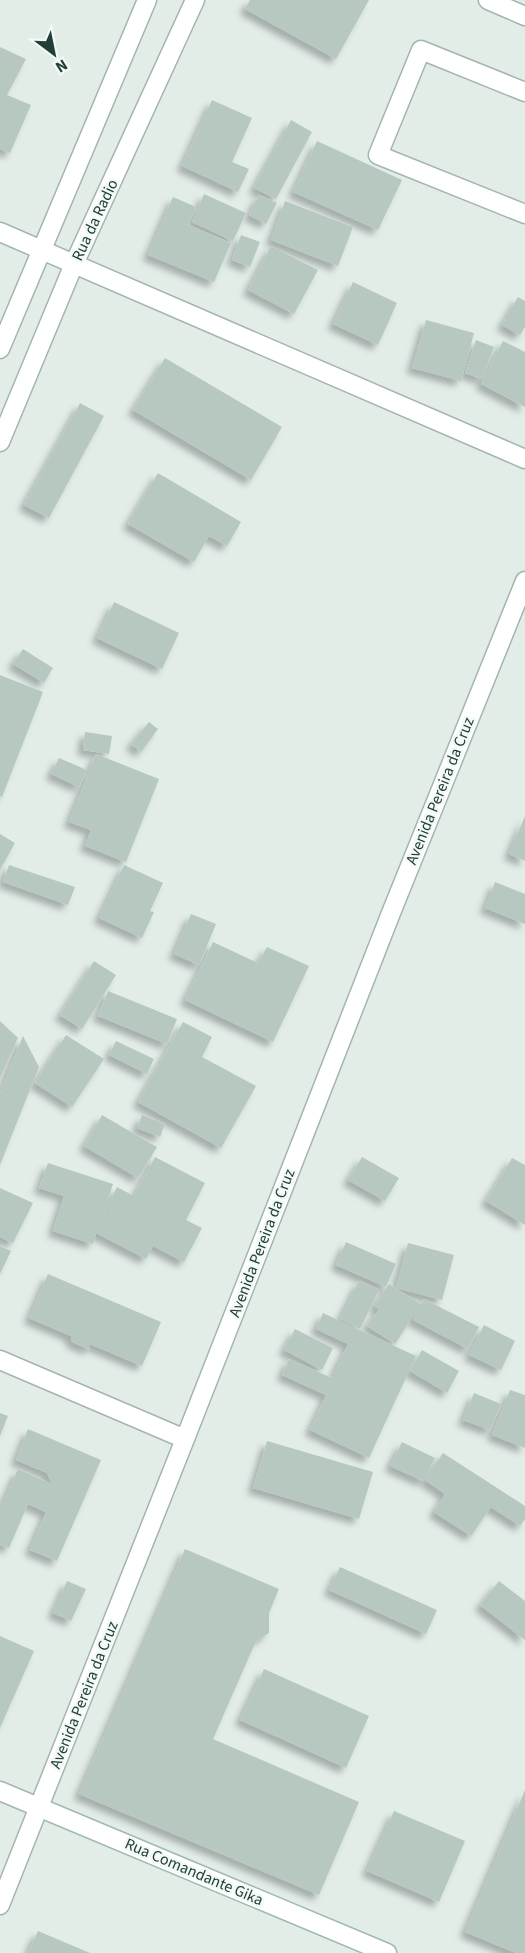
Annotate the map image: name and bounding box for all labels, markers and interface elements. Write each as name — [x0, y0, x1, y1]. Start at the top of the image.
north arrow — [24, 24, 84, 84]
text: N — [51, 54, 72, 78]
street label: Rua da Radio — [66, 176, 124, 264]
street label: Avenida Pereira da Cruz — [400, 714, 480, 868]
street label: Avenida Pereira da Cruz — [224, 1165, 301, 1320]
street label: Avenida Pereira da Cruz — [44, 1618, 124, 1772]
street label: Rua Comandante Gika — [121, 1833, 267, 1911]

